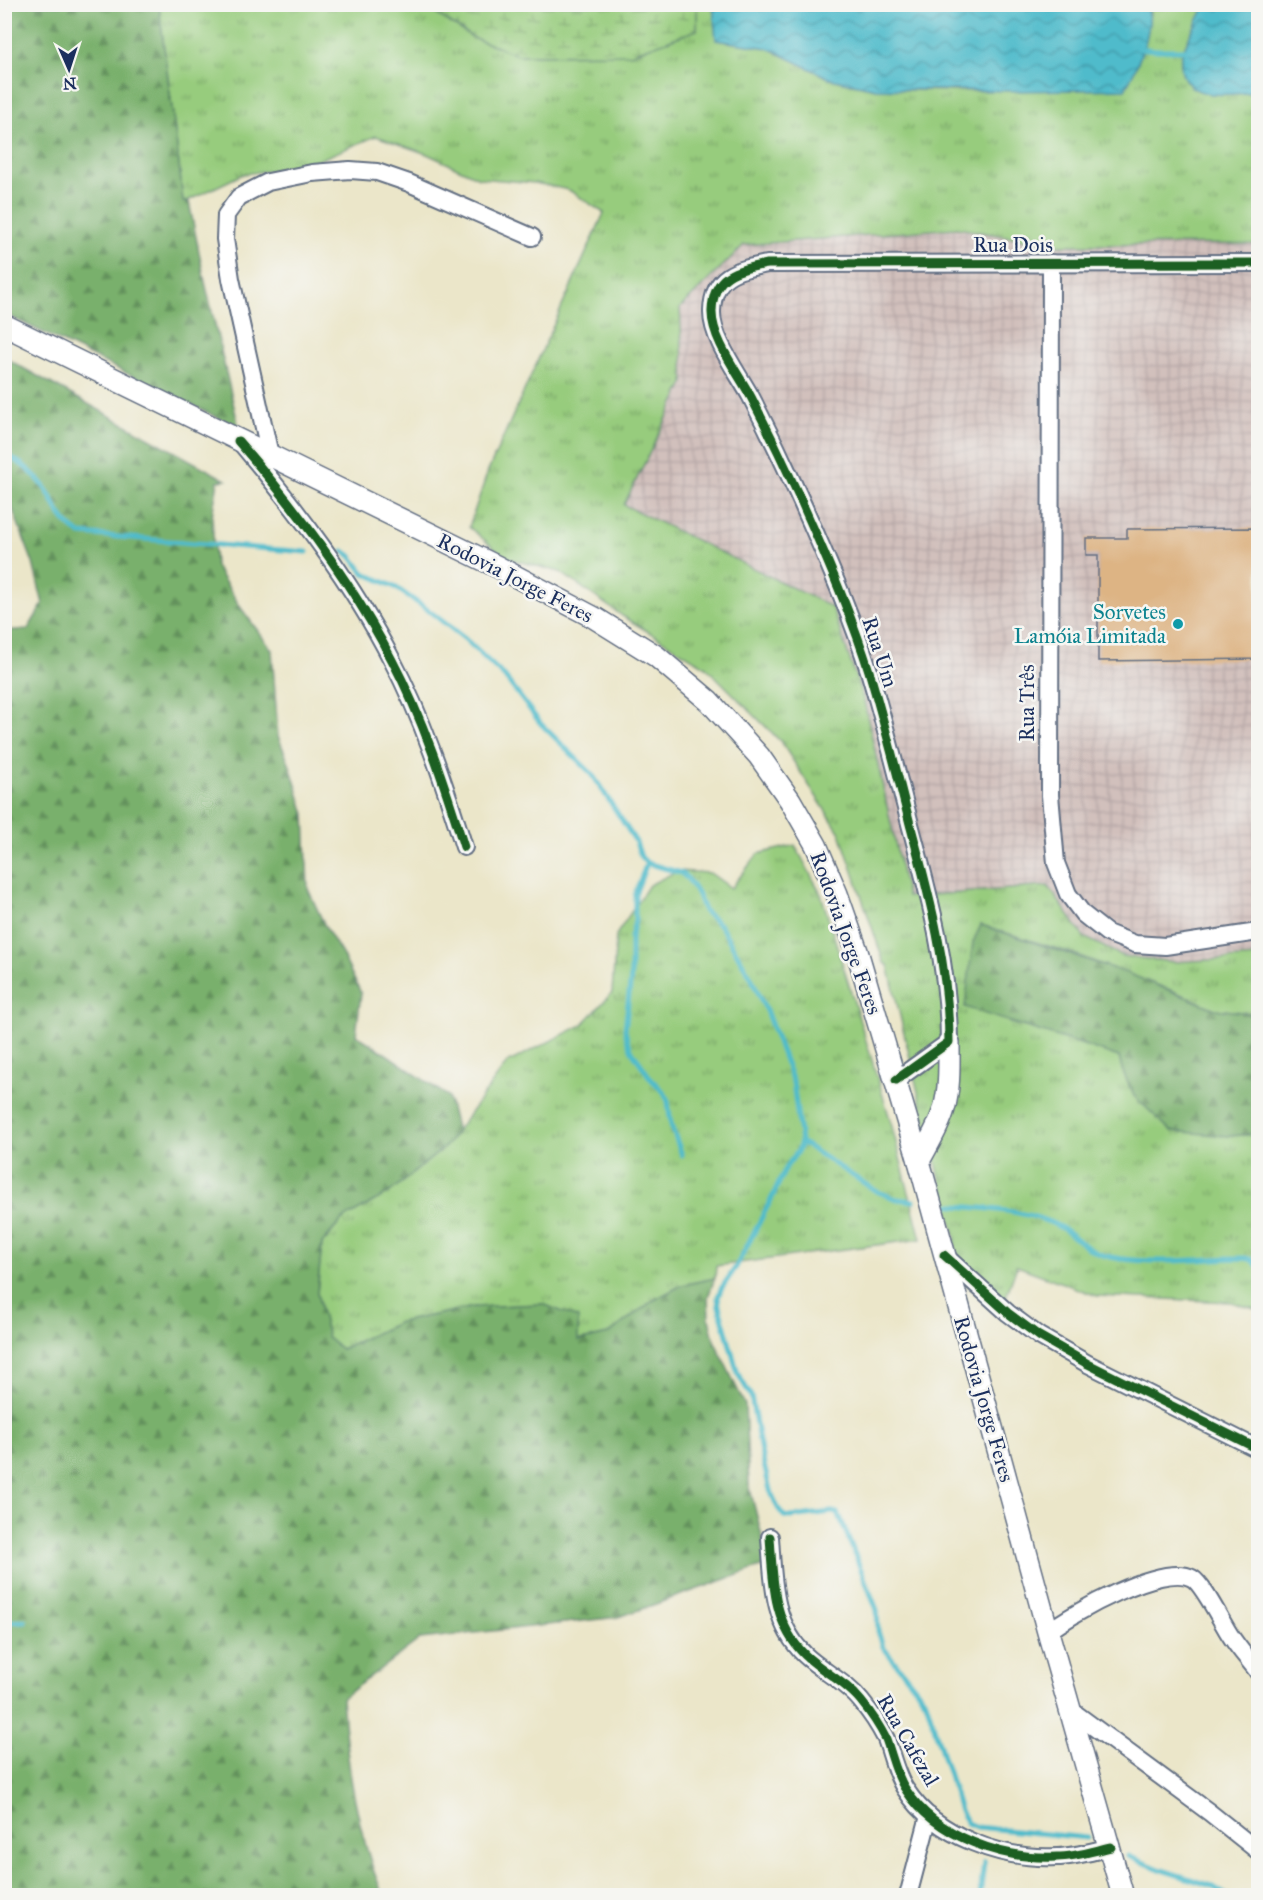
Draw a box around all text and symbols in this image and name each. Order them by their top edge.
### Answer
north arrow [39,39,99,99]
text: N [62,74,77,93]
street label: Rua Dois [973,232,1053,258]
street label: Rodovia Jorge Feres [433,527,597,629]
place label: Sorvetes Lamóia Limitada [1014,599,1166,649]
street label: Rua Um [856,613,904,691]
marker: Sorvetes Lamóia Limitada [1171,617,1185,631]
street label: Rua Três [1014,664,1040,742]
street label: Rodovia Jorge Feres [804,848,888,1018]
street label: Rodovia Jorge Feres [948,1313,1020,1485]
street label: Rua Cafezal [871,1689,945,1791]

